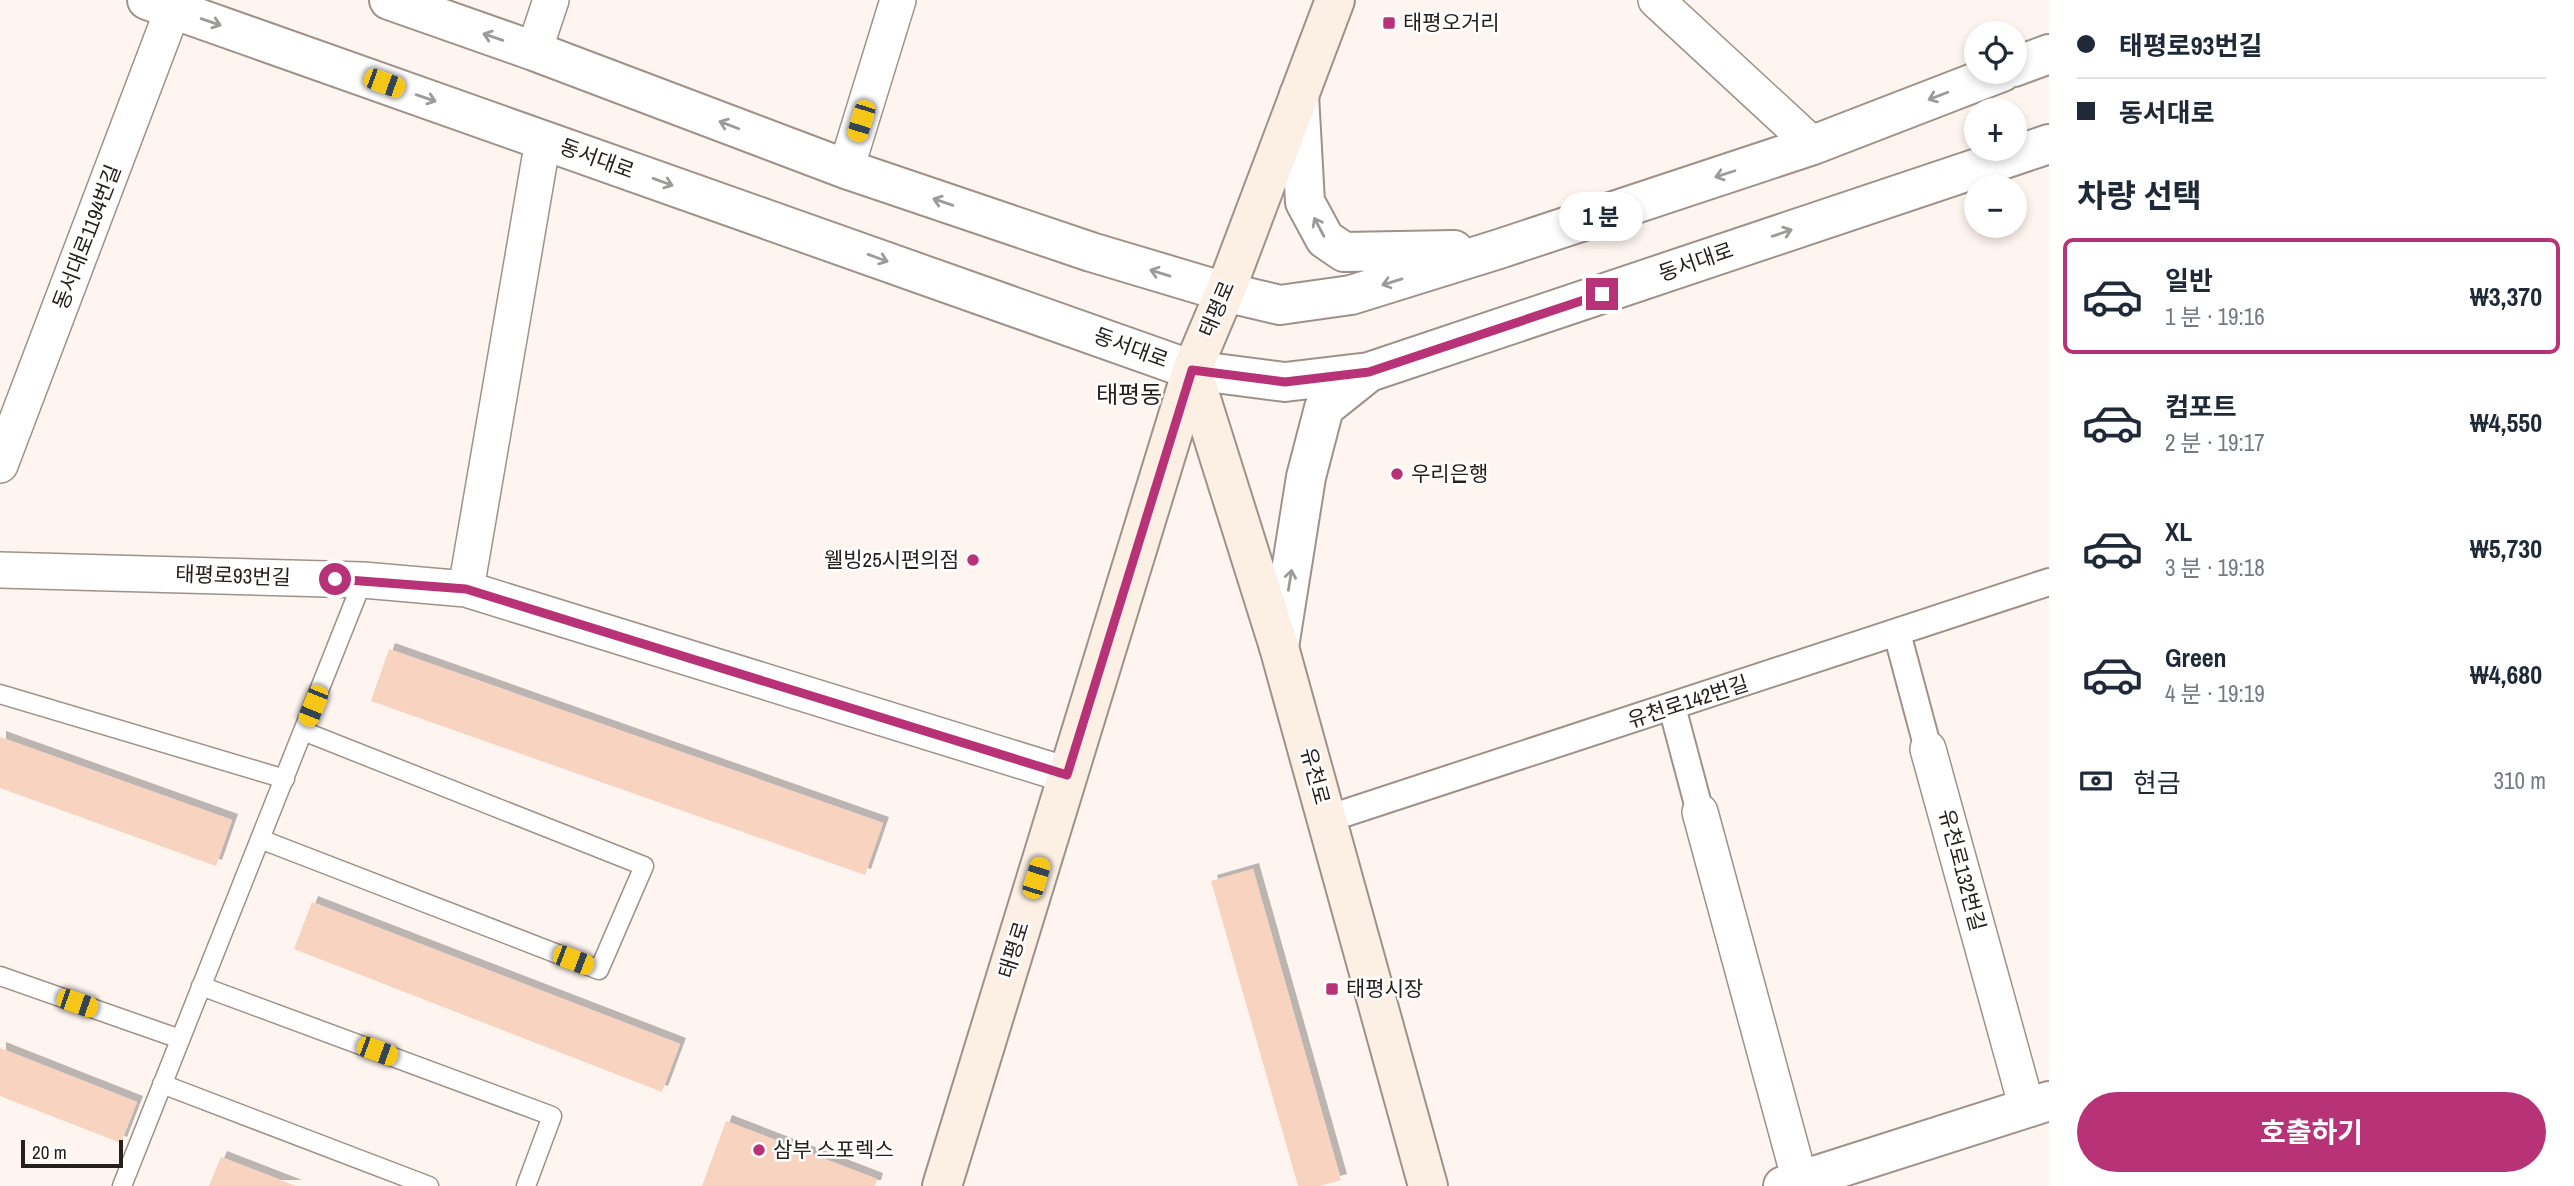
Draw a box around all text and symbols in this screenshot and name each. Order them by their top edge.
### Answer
place label: 태평오거리 [1403,8,1500,37]
marker: 태평오거리 [1381,15,1397,31]
one-way arrow [200,17,222,29]
map controls [1964,21,2027,238]
button: locate [1964,21,2027,84]
text: 태평로93번길 [2119,28,2262,63]
one-way arrow [483,30,505,42]
car [361,66,408,100]
one-way arrow [1928,91,1950,104]
one-way arrow [414,93,436,105]
text: 동서대로 [2119,95,2215,130]
car [845,98,878,144]
button: + [1964,98,2027,161]
one-way arrow [719,118,741,131]
street label: 동서대로 [556,132,638,185]
street label: 동서대로1194번길 [46,160,127,313]
one-way arrow [1714,169,1736,181]
text: 차량 선택 [2077,174,2202,217]
button: − [1964,175,2027,238]
one-way arrow [652,177,674,189]
callout: 1 분 [1560,192,1644,242]
one-way arrow [933,195,955,207]
text: 1 분 [1583,201,1619,232]
one-way arrow [1312,218,1326,238]
one-way arrow [1771,226,1793,239]
street label: 동서대로 [1655,235,1737,288]
one-way arrow [866,253,888,265]
text: 일반 [2165,263,2213,298]
one-way arrow [1149,265,1171,278]
icon: car [2081,265,2144,328]
street label: 태평로 [1192,276,1241,341]
one-way arrow [1381,277,1403,290]
route end [1586,278,1618,310]
text: ₩3,370 [2470,279,2542,314]
text: 1 분 · 19:16 [2165,301,2265,332]
street label: 동서대로 [1090,321,1172,374]
district label: 태평동 [1096,378,1162,410]
text: 컴포트 [2165,389,2237,424]
icon: car [2081,391,2144,454]
text: ₩4,550 [2470,405,2542,440]
text: 2 분 · 19:17 [2165,427,2265,458]
place label: 우리은행 [1411,459,1488,488]
marker: 우리은행 [1389,466,1405,482]
text: XL [2165,514,2192,549]
icon: car [2081,517,2144,580]
text: ₩5,730 [2470,531,2542,566]
place label: 웰빙25시편의점 [824,545,959,574]
marker: 웰빙25시편의점 [965,552,981,568]
text: 3 분 · 19:18 [2165,552,2265,583]
street label: 태평로93번길 [175,559,291,592]
route start [319,563,351,595]
one-way arrow [1284,569,1297,592]
text: Green [2165,640,2227,675]
icon: car [2081,643,2144,706]
text: ₩4,680 [2470,657,2542,692]
street label: 유천로142번길 [1624,668,1752,735]
text: 4 분 · 19:19 [2165,678,2265,709]
car [296,683,331,729]
street label: 유천로 [1294,744,1337,808]
icon: cash [2077,762,2115,800]
text: 현금 [2133,765,2181,800]
text: 310 m [2494,765,2546,796]
street label: 유천로132번길 [1932,806,1993,934]
car [1020,855,1053,901]
street label: 태평로 [991,918,1036,982]
car [550,943,597,977]
place label: 태평시장 [1346,974,1423,1003]
marker: 태평시장 [1324,981,1340,997]
car [54,986,101,1020]
car [354,1034,401,1068]
button: 호출하기 [2077,1092,2546,1172]
place label: 삼부 스포렉스 [773,1135,894,1164]
scale bar [21,1137,122,1169]
text: 20 m [32,1139,67,1165]
marker: 삼부 스포렉스 [751,1142,767,1158]

